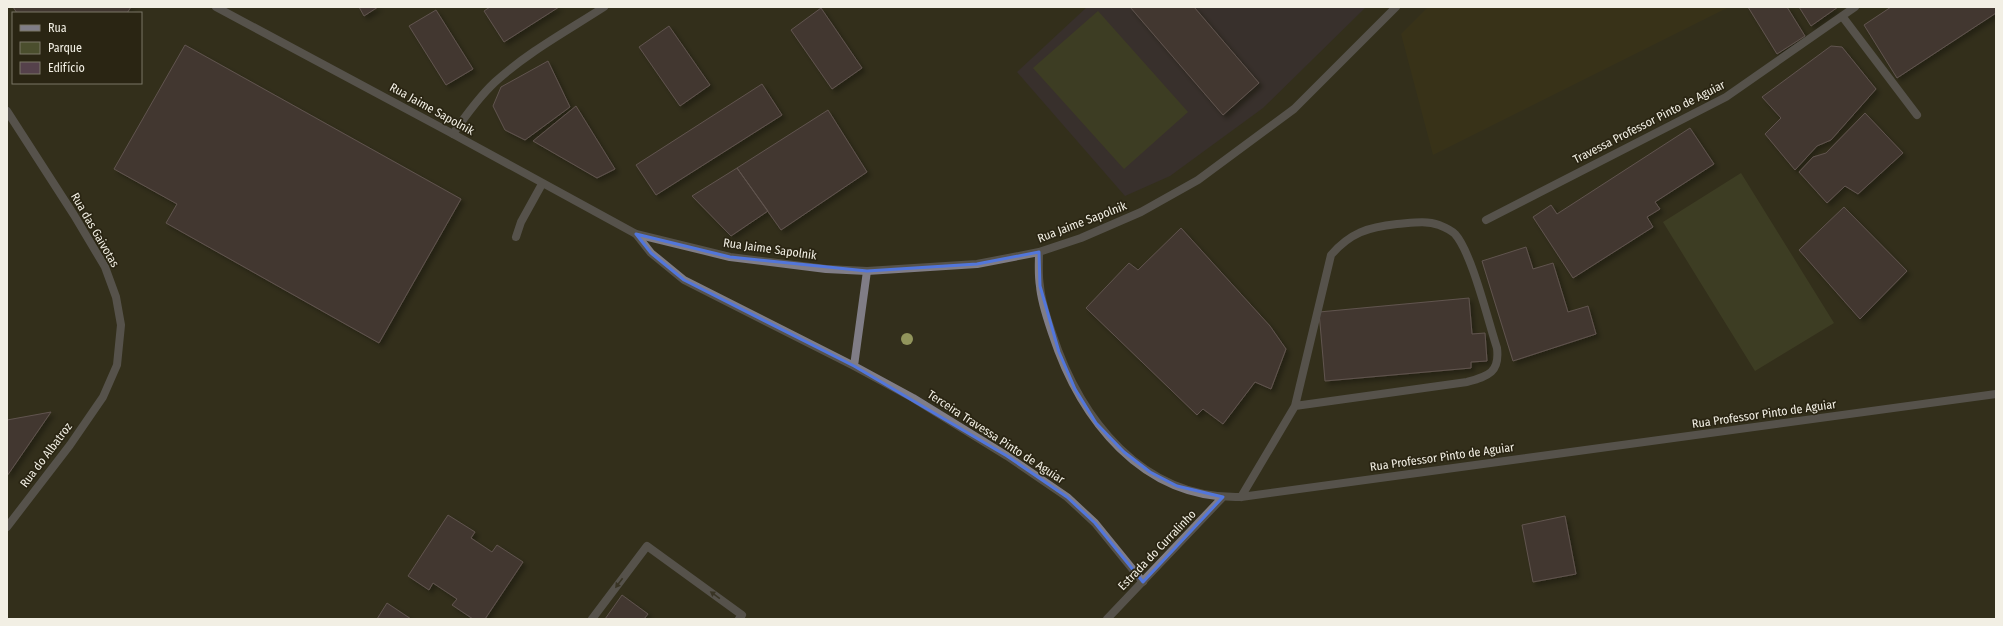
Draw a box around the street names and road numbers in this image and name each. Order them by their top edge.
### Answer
street label: Travessa Professor Pinto de Aguiar [1571,77,1728,167]
street label: Rua Jaime Sapolnik [387,80,477,138]
street label: Rua das Gaivotas [68,190,122,270]
street label: Rua Jaime Sapolnik [1035,198,1129,245]
street label: Rua Jaime Sapolnik [722,236,818,263]
street label: Terceira Travessa Pinto de Aguiar [925,387,1068,487]
street label: Rua Professor Pinto de Aguiar [1691,397,1838,431]
street label: Rua do Albatroz [17,420,75,490]
street label: Rua Professor Pinto de Aguiar [1369,440,1516,474]
street label: Estrada do Curralinho [1115,507,1199,593]

